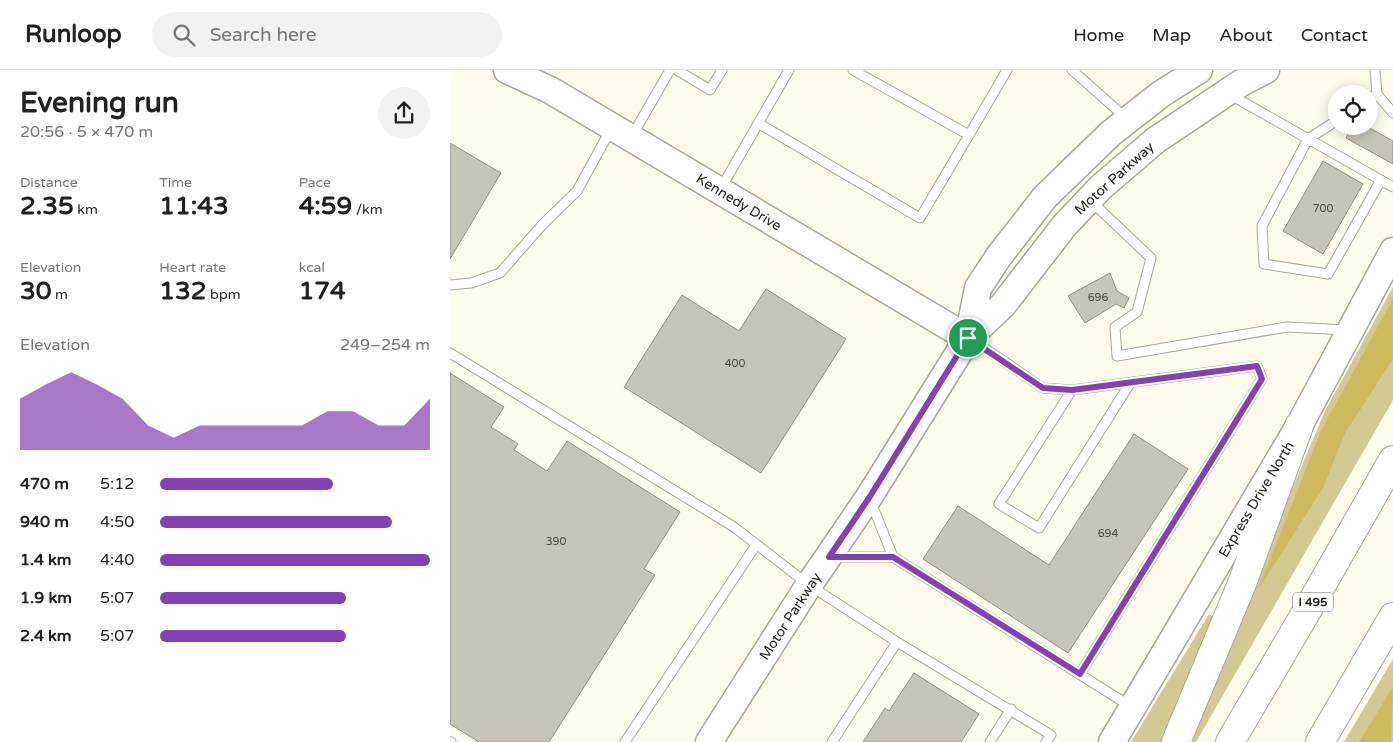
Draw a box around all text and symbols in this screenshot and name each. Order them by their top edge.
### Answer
search box [152,12,502,57]
text: Runloop [25,20,122,49]
icon: search [170,21,198,49]
text: Search here [210,24,316,46]
text: Home [1073,24,1124,46]
text: Map [1152,24,1191,46]
text: About [1219,24,1273,46]
text: Contact [1301,24,1368,46]
map controls [1328,85,1378,135]
button: locate [1328,85,1378,135]
text: Evening run [20,86,179,120]
button: share [378,87,430,139]
text: 20:56 · 5 × 470 m [20,122,153,142]
street label: Motor Parkway [1071,138,1158,218]
street label: Kennedy Drive [693,170,785,235]
text: Distance [20,174,78,191]
text: Time [159,174,192,191]
text: Pace [299,174,331,191]
text: 2.35 [20,191,74,221]
text: 11:43 [159,191,229,221]
text: 4:59 [299,191,352,221]
text: km [74,201,98,218]
text: /km [352,201,383,218]
house number: 700 [1313,202,1333,215]
text: Elevation [20,259,81,276]
text: Heart rate [159,259,226,276]
text: kcal [299,259,325,276]
text: 30 [20,276,51,306]
text: 132 [159,276,206,306]
text: 174 [299,276,346,306]
text: m [51,286,68,303]
text: bpm [206,286,241,303]
house number: 696 [1088,291,1108,304]
pin [947,317,989,359]
icon: arrive [954,324,982,352]
text: Elevation [20,335,90,355]
text: 249–254 m [340,335,430,355]
house number: 400 [725,357,745,370]
street label: Express Drive North [1215,438,1298,560]
text: 470 m [20,474,69,494]
text: 5:12 [100,474,134,494]
text: 940 m [20,512,69,532]
text: 4:50 [100,512,134,532]
house number: 694 [1098,527,1118,540]
house number: 390 [546,535,566,548]
text: 1.4 km [20,550,72,570]
text: 4:40 [100,550,134,570]
street label: Motor Parkway [756,569,825,663]
text: 1.9 km [20,588,72,608]
text: 5:07 [100,588,134,608]
road number: I 495 [1293,592,1333,612]
text: 2.4 km [20,626,72,646]
text: 5:07 [100,626,134,646]

